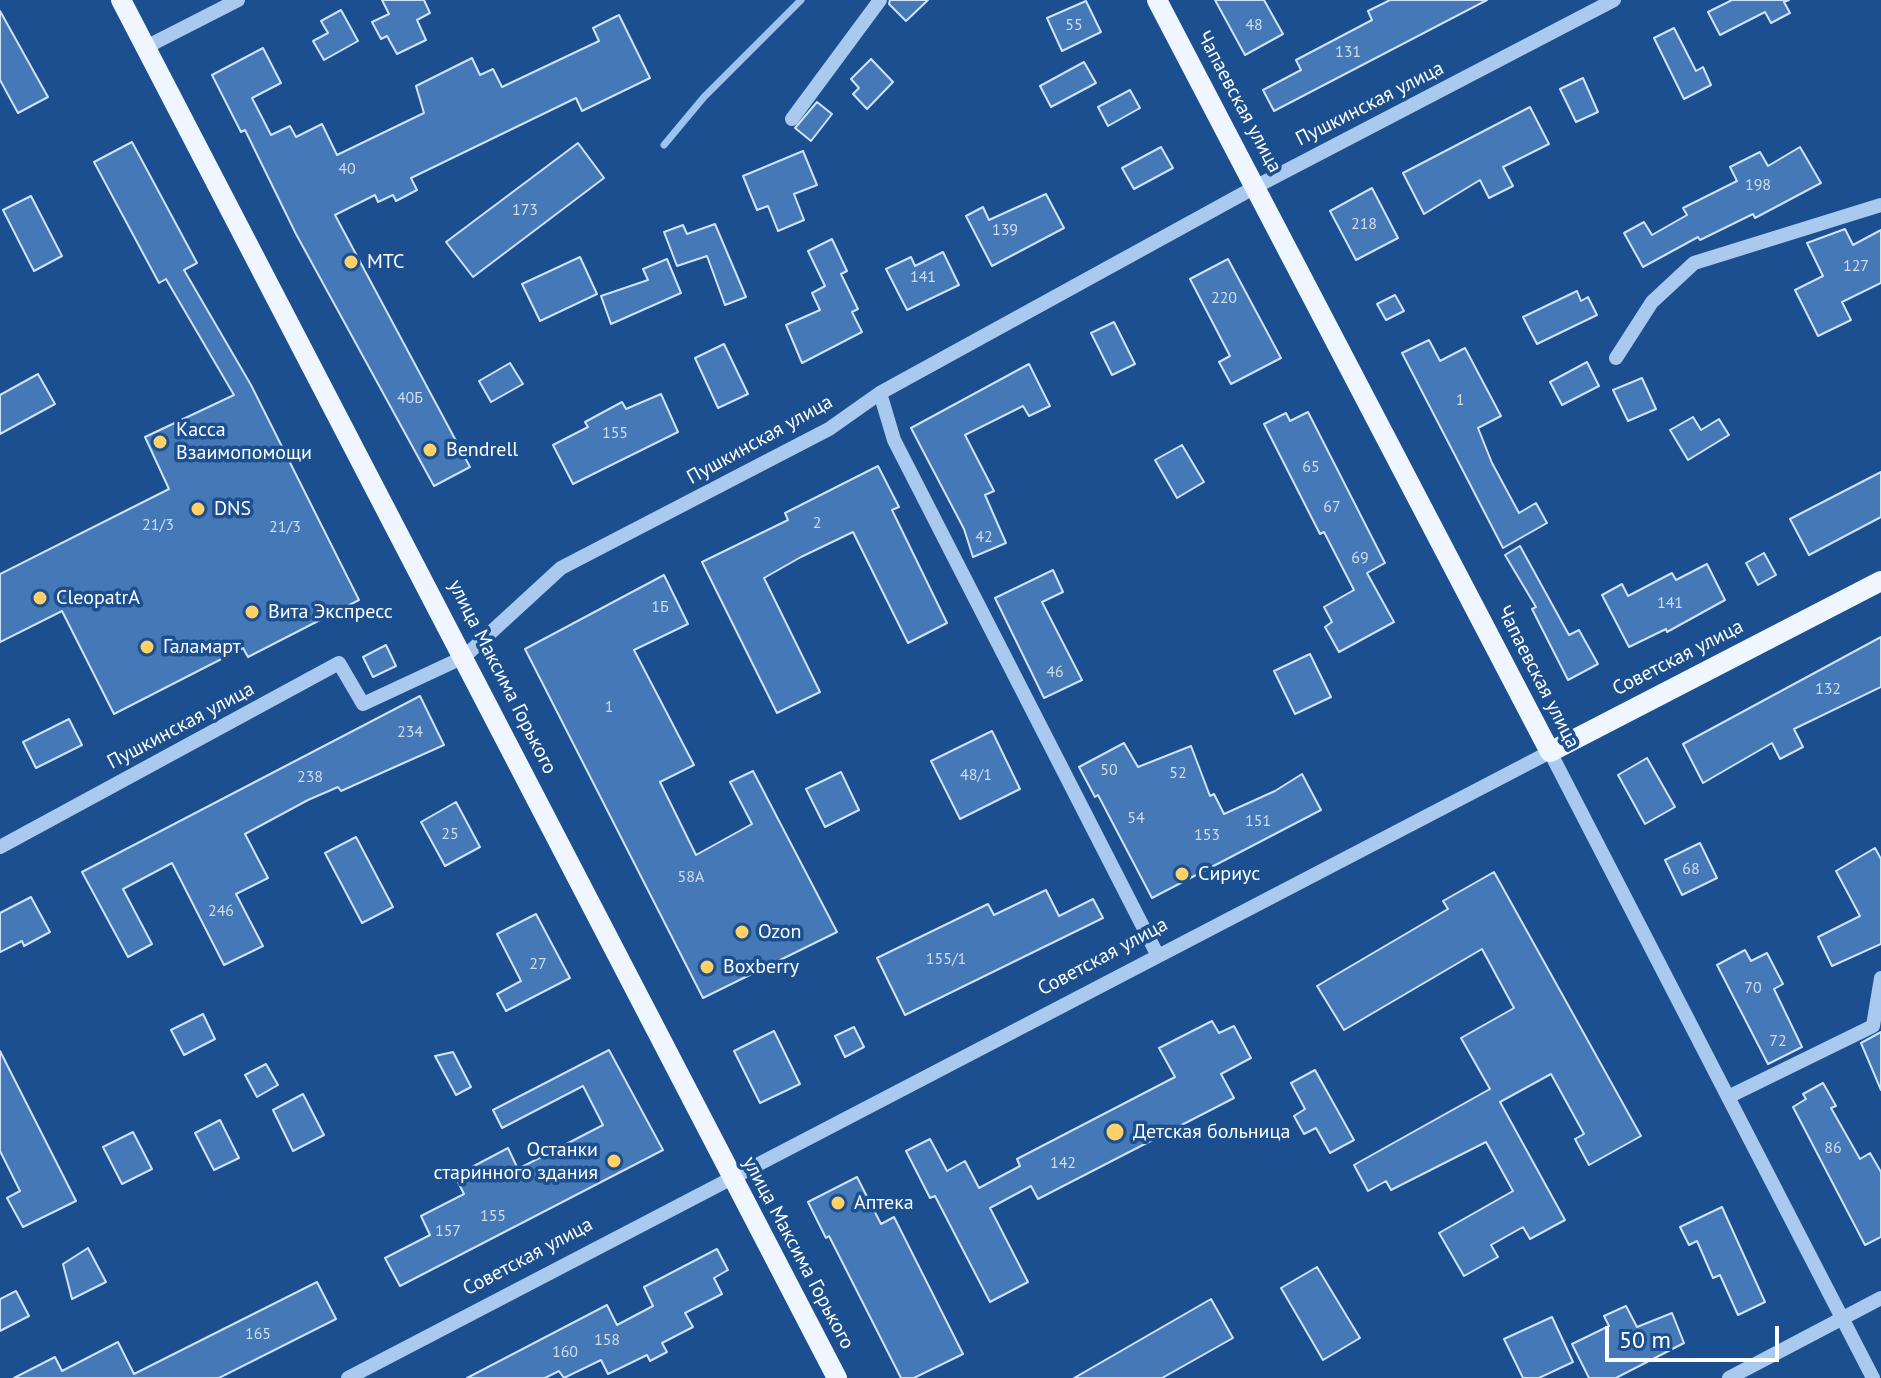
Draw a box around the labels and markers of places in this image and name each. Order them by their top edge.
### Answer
place label: МТС [367,250,404,274]
marker: МТС [342,253,360,271]
place label: Касса Взаимопомощи [176,418,312,465]
marker: Касса Взаимопомощи [151,433,169,451]
place label: Bendrell [446,438,518,462]
marker: Bendrell [421,441,439,459]
place label: DNS [214,497,251,521]
marker: DNS [189,500,207,518]
place label: CleopatrA [56,586,140,610]
marker: CleopatrA [31,589,49,607]
place label: Вита Экспресс [268,600,393,624]
marker: Вита Экспресс [243,603,261,621]
place label: Галамарт [163,635,241,659]
marker: Галамарт [138,638,156,656]
place label: Сириус [1198,862,1260,886]
marker: Сириус [1173,865,1191,883]
place label: Ozon [758,920,801,944]
marker: Ozon [733,923,751,941]
place label: Boxberry [723,955,799,979]
marker: Boxberry [698,958,716,976]
place label: Детская больница [1133,1120,1290,1144]
marker: Детская больница [1104,1121,1126,1143]
place label: Останки старинного здания [433,1138,598,1185]
marker: Останки старинного здания [605,1152,623,1170]
place label: Аптека [854,1191,914,1215]
marker: Аптека [829,1194,847,1212]

